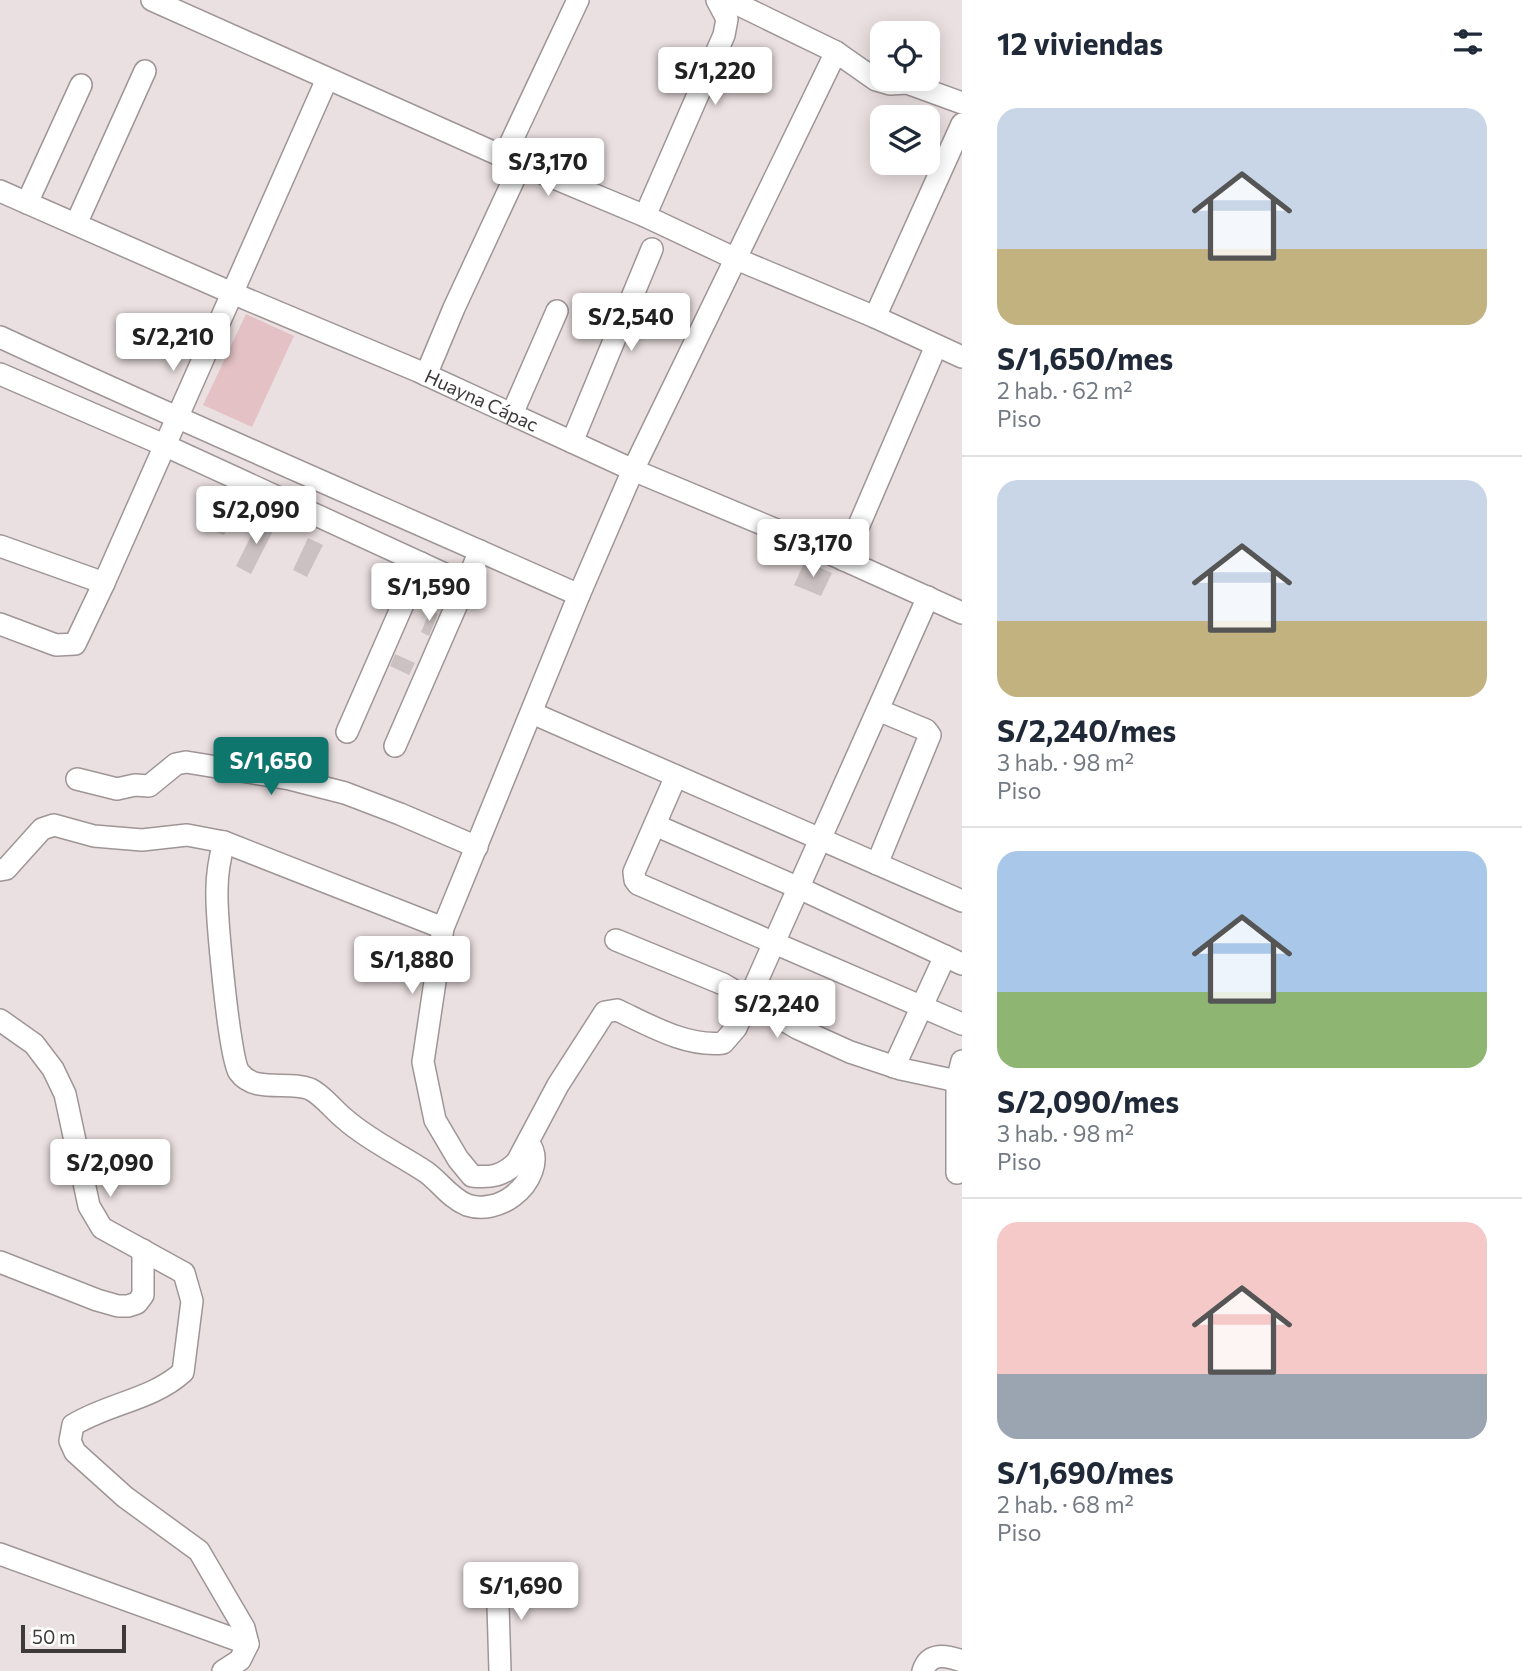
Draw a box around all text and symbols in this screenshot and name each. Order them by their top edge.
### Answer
map controls [870,21,940,175]
button: locate [870,21,940,91]
icon: filters [1449,23,1487,61]
text: 12 viviendas [997,24,1163,61]
pin: S/1,220 [650,48,780,107]
text: S/1,220 [674,56,756,84]
button: layers [870,105,940,175]
pin: S/3,170 [483,138,613,198]
text: S/3,170 [508,147,588,175]
icon: home [1179,153,1305,279]
pin: S/2,540 [566,294,696,353]
text: S/2,540 [588,302,674,330]
pin: S/2,210 [108,314,238,373]
text: S/2,210 [132,322,214,350]
text: S/1,650/mes [997,339,1173,376]
street label: Huayna Cápac [421,364,542,436]
text: 2 hab. · 62 m² [997,376,1132,404]
text: Piso [997,404,1042,432]
pin: S/2,090 [191,486,321,546]
text: S/2,090 [212,495,300,523]
pin: S/3,170 [748,520,878,579]
icon: home [1179,525,1305,651]
text: S/3,170 [773,528,853,556]
pin: S/1,590 [364,564,494,623]
text: S/1,590 [387,572,471,600]
text: S/2,240/mes [997,711,1176,748]
pin: S/1,650 [206,738,336,797]
text: S/1,650 [230,746,312,774]
text: 3 hab. · 98 m² [997,748,1134,776]
text: Piso [997,776,1042,804]
icon: home [1179,896,1305,1022]
pin: S/1,880 [347,936,477,996]
text: S/1,880 [370,945,454,973]
pin: S/2,240 [712,981,842,1040]
text: S/2,240 [734,989,820,1017]
text: S/2,090/mes [997,1082,1179,1119]
text: 3 hab. · 98 m² [997,1119,1134,1147]
pin: S/2,090 [45,1140,175,1199]
text: Piso [997,1147,1042,1175]
text: S/2,090 [66,1148,154,1176]
icon: home [1179,1267,1305,1393]
text: S/1,690/mes [997,1453,1174,1490]
text: 2 hab. · 68 m² [997,1490,1134,1518]
text: Piso [997,1518,1042,1546]
pin: S/1,690 [456,1562,586,1622]
text: S/1,690 [479,1571,563,1599]
scale bar [21,1622,126,1654]
text: 50 m [32,1625,76,1648]

